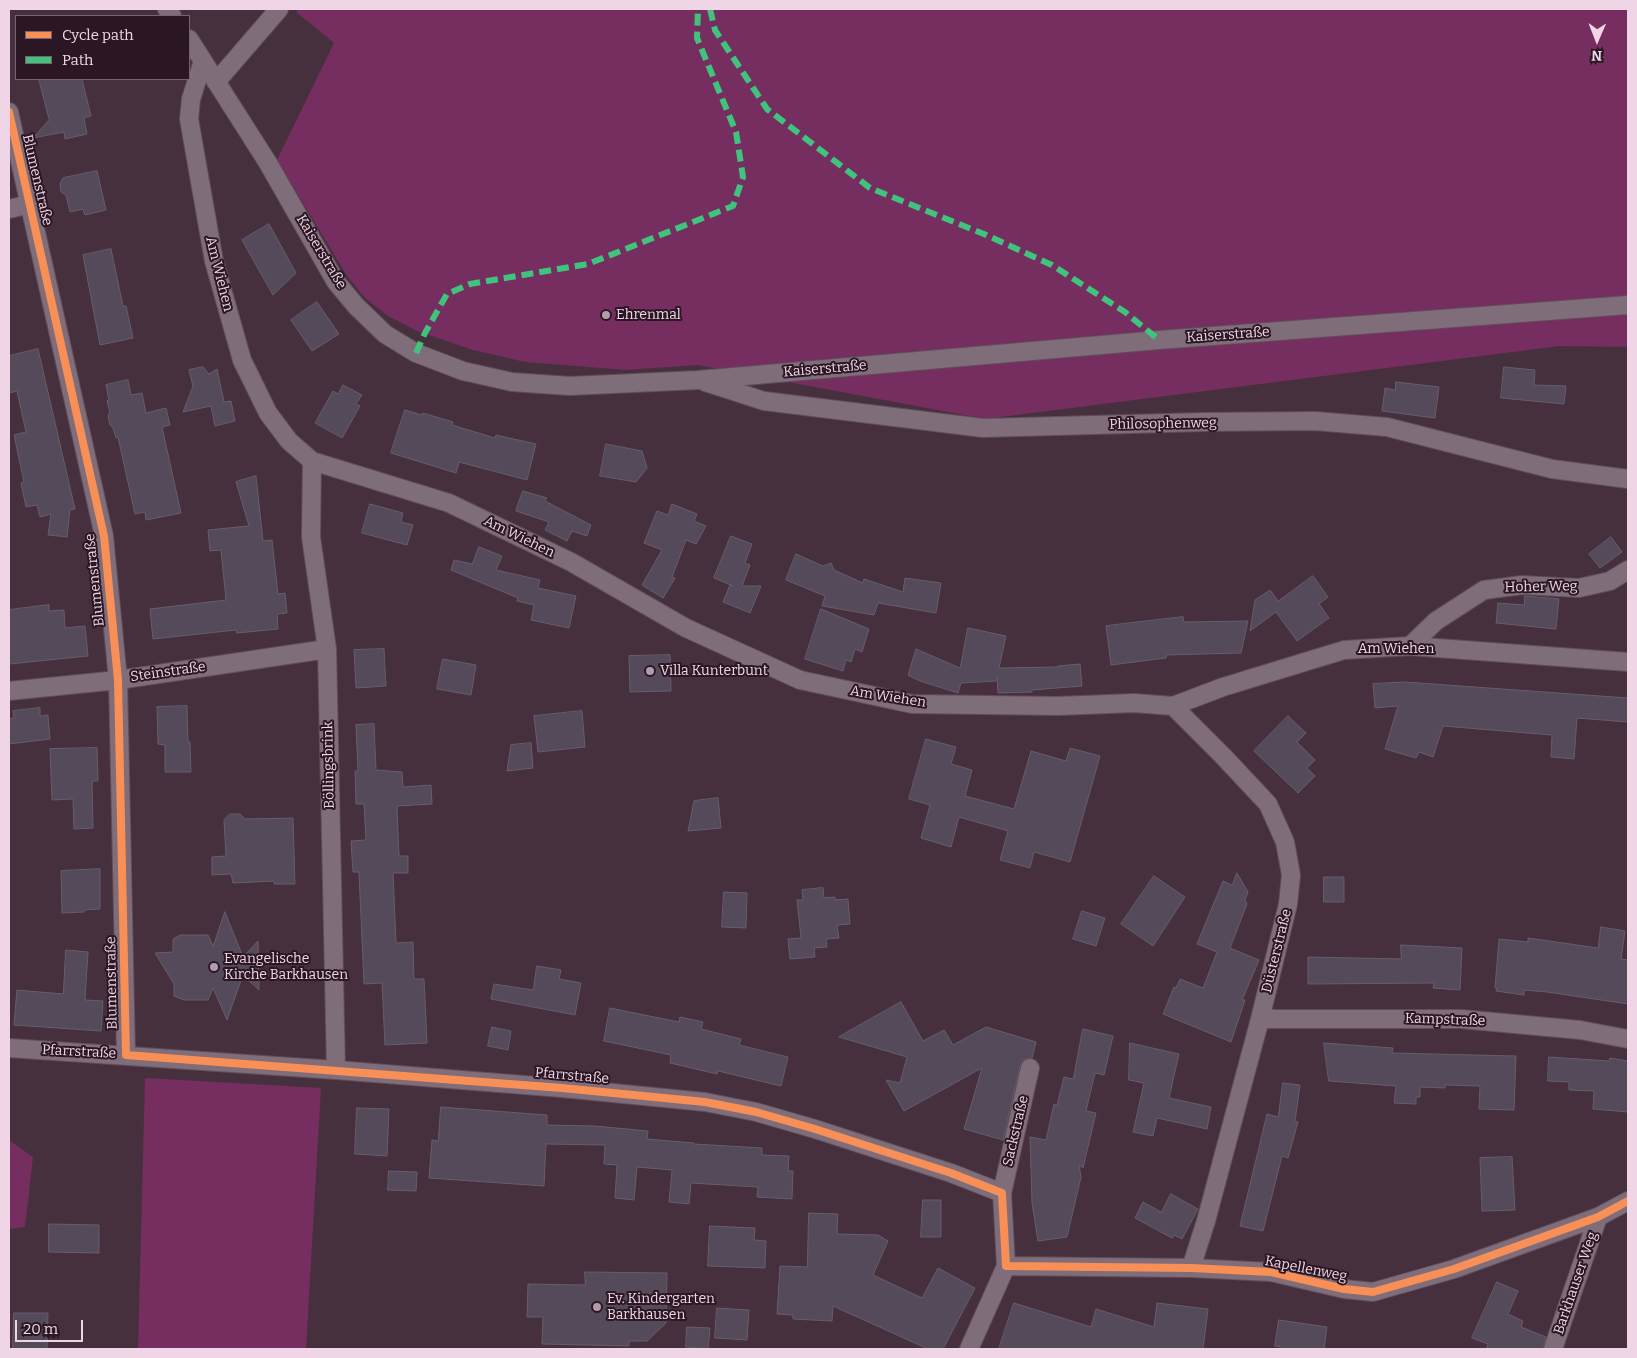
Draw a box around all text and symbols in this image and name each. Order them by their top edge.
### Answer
legend [15,15,190,80]
north arrow [1572,15,1622,65]
text: Cycle path [62,26,134,44]
text: N [1591,47,1602,64]
text: Path [62,51,93,69]
street label: Blumenstraße [18,133,56,227]
street label: Kaiserstraße [292,212,350,292]
street label: Am Wiehen [202,235,236,313]
place label: Ehrenmal [616,307,681,323]
marker: Ehrenmal [600,309,612,321]
street label: Kaiserstraße [1186,324,1270,346]
street label: Kaiserstraße [783,357,867,381]
street label: Philosophenweg [1109,415,1217,433]
street label: Am Wiehen [481,513,557,561]
street label: Blumenstraße [82,533,108,627]
street label: Hoher Weg [1504,578,1578,596]
street label: Am Wiehen [1358,641,1434,657]
street label: Steinstraße [129,658,207,686]
place label: Villa Kunterbunt [660,663,768,679]
marker: Villa Kunterbunt [644,665,656,677]
street label: Am Wiehen [849,683,927,711]
street label: Böllingsbrink [320,721,338,809]
street label: Düsterstraße [1258,907,1296,995]
street label: Blumenstraße [103,936,121,1030]
place label: Evangelische Kirche Barkhausen [224,951,348,984]
marker: Evangelische Kirche Barkhausen [208,961,220,973]
street label: Kampstraße [1404,1010,1486,1030]
street label: Pfarrstraße [41,1042,117,1062]
street label: Pfarrstraße [534,1064,610,1088]
street label: Sackstraße [1000,1094,1032,1168]
street label: Barkhauser Weg [1551,1230,1601,1336]
street label: Kapellenweg [1263,1253,1349,1285]
place label: Ev. Kindergarten Barkhausen [607,1291,715,1324]
marker: Ev. Kindergarten Barkhausen [591,1301,603,1313]
scale bar [18,1310,85,1342]
text: 20 m [23,1320,58,1338]

